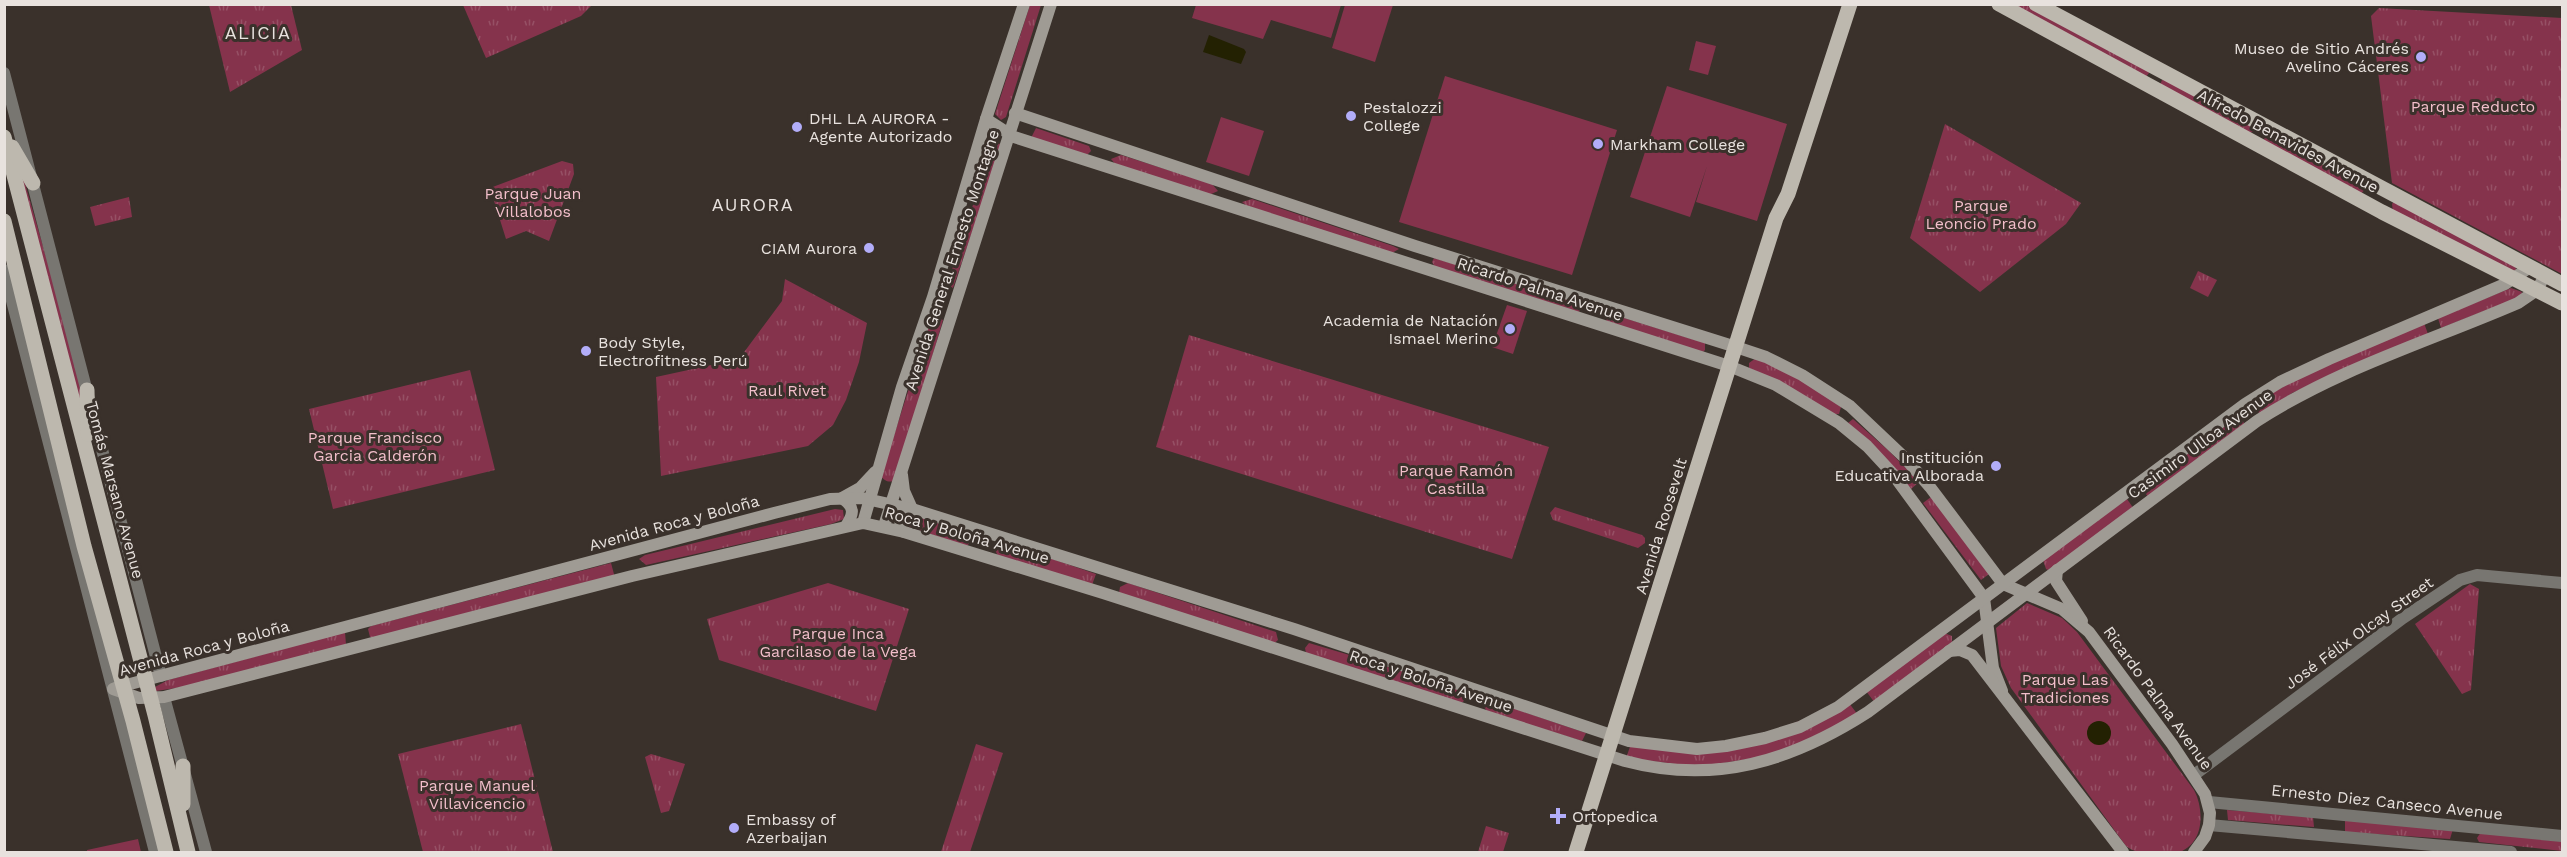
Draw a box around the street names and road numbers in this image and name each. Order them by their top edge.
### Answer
street label: Alfredo Benavides Avenue [2194,85,2382,197]
street label: Avenida General Ernesto Montagne [901,127,1003,393]
street label: Ricardo Palma Avenue [1455,253,1625,325]
street label: Casimiro Ulloa Avenue [2124,385,2276,503]
street label: Tomás Marsano Avenue [82,399,148,581]
street label: Avenida Roosevelt [1631,455,1691,597]
street label: Avenida Roca y Boloña [587,491,761,555]
street label: Roca y Boloña Avenue [882,502,1052,568]
street label: José Félix Olcay Street [2281,573,2437,693]
street label: Avenida Roca y Boloña [117,616,291,680]
street label: Ricardo Palma Avenue [2099,622,2217,774]
street label: Roca y Boloña Avenue [1347,646,1515,716]
street label: Ernesto Diez Canseco Avenue [2270,780,2504,824]

